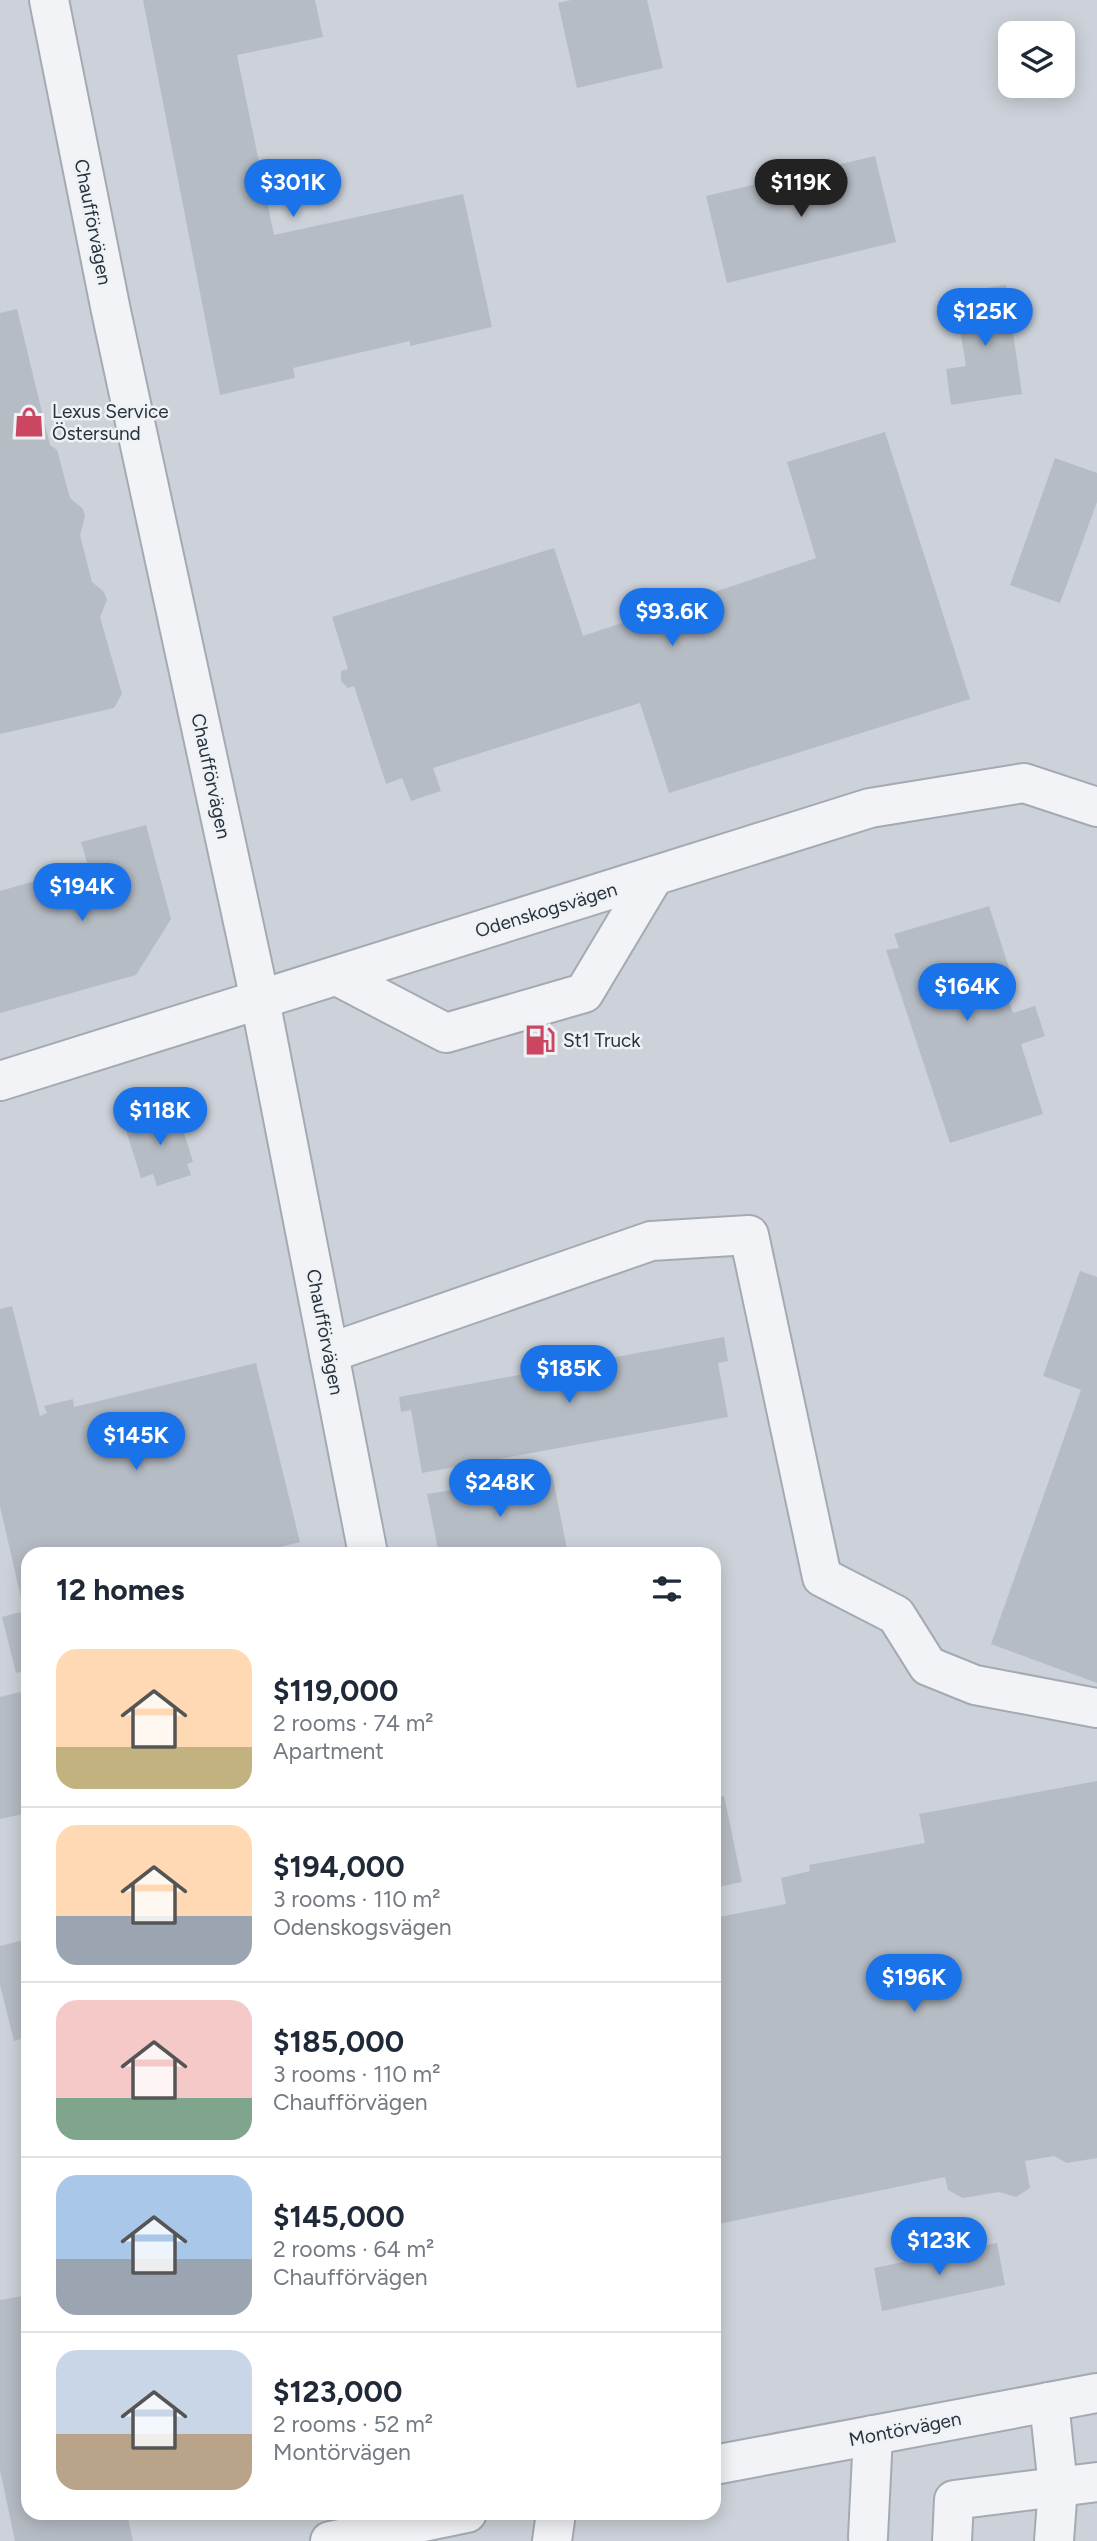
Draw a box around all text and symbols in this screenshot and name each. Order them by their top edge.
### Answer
map controls [998,21,1075,98]
button: layers [998,21,1075,98]
street label: Chaufförvägen [70,157,116,287]
pin: $301K [244,160,342,219]
pin: $119K [752,160,850,219]
text: $301K [260,168,326,196]
text: $119K [771,168,831,196]
pin: $125K [936,288,1034,348]
text: $125K [953,297,1017,325]
place label: Lexus Service Östersund [52,400,169,445]
shop icon: Lexus Service Östersund [12,405,46,439]
pin: $93.6K [615,588,729,648]
text: $93.6K [635,597,709,625]
street label: Chaufförvägen [186,711,236,841]
pin: $194K [33,864,131,923]
text: $194K [49,872,115,900]
street label: Odenskogsvägen [472,877,620,943]
pin: $164K [918,964,1016,1023]
text: $164K [934,972,1000,1000]
fuel station icon: St1 Truck [523,1023,557,1057]
place label: St1 Truck [563,1029,641,1052]
pin: $118K [111,1088,209,1147]
text: $118K [129,1096,191,1124]
street label: Chaufförvägen [302,1267,348,1397]
pin: $185K [520,1346,618,1405]
text: $185K [536,1354,602,1382]
pin: $145K [87,1412,185,1472]
text: $145K [103,1421,169,1449]
pin: $248K [451,1460,549,1519]
text: $248K [465,1468,535,1496]
icon: filters [648,1570,686,1608]
text: 12 homes [56,1571,184,1608]
text: $119,000 [273,1672,398,1709]
icon: home [112,1677,196,1761]
text: 2 rooms · 74 m² [273,1709,434,1737]
text: Apartment [273,1737,384,1765]
text: $194,000 [273,1848,405,1885]
icon: home [112,1853,196,1937]
text: 3 rooms · 110 m² [273,1885,440,1913]
text: Odenskogsvägen [273,1913,451,1941]
pin: $196K [865,1954,963,2014]
text: $196K [882,1963,946,1991]
text: $185,000 [273,2023,404,2060]
icon: home [112,2028,196,2112]
text: 3 rooms · 110 m² [273,2060,440,2088]
text: Chaufförvägen [273,2088,428,2116]
text: $145,000 [273,2198,405,2235]
icon: home [112,2203,196,2287]
pin: $123K [890,2218,988,2277]
text: $123K [907,2226,971,2254]
text: 2 rooms · 64 m² [273,2235,434,2263]
text: Chaufförvägen [273,2263,428,2291]
text: $123,000 [273,2373,402,2410]
icon: home [112,2378,196,2462]
street label: Montörvägen [847,2407,963,2451]
text: 2 rooms · 52 m² [273,2410,433,2438]
text: Montörvägen [273,2438,411,2466]

